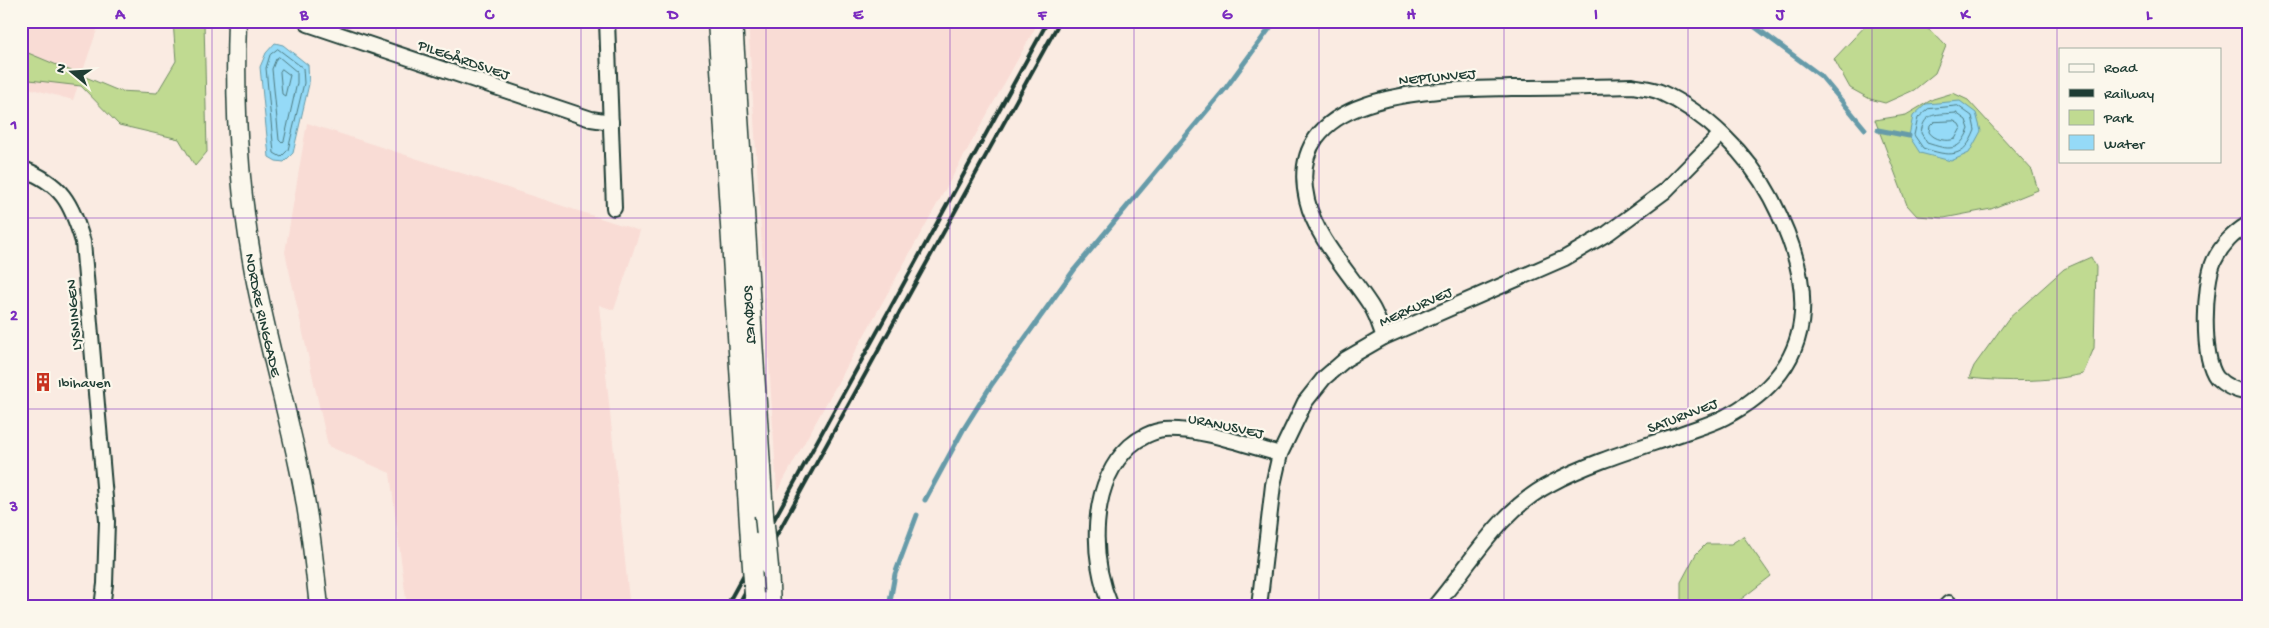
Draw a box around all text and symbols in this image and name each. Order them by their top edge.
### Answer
text: A [114,7,126,26]
text: B [299,7,309,26]
text: C [484,7,495,26]
text: D [666,7,679,26]
text: E [853,7,864,26]
text: F [1037,7,1048,26]
text: G [1222,7,1233,26]
text: H [1406,7,1416,26]
text: I [1594,7,1598,26]
text: J [1775,7,1786,26]
text: K [1960,7,1972,26]
text: L [2146,7,2153,26]
street label: PILEGÅRDSVEJ [414,37,512,85]
north arrow [48,48,98,98]
legend [2059,48,2222,162]
text: Road [2104,60,2138,78]
text: N [53,62,72,76]
street label: NEPTUNVEJ [1398,66,1477,90]
text: Railway [2104,86,2155,104]
text: Park [2103,110,2134,128]
text: 1 [10,117,17,136]
text: Water [2104,136,2146,154]
street label: NORDRE RINGGADE [240,252,284,379]
street label: LYSNINGEN [63,278,87,351]
street label: MERKURVEJ [1377,283,1456,332]
street label: SORØVEJ [739,285,760,345]
text: 2 [10,308,18,327]
building icon: Ibihaven [32,371,54,393]
place label: Ibihaven [58,375,111,393]
street label: SATURNVEJ [1645,395,1721,438]
street label: URANUSVEJ [1186,410,1266,444]
text: 3 [9,499,18,518]

